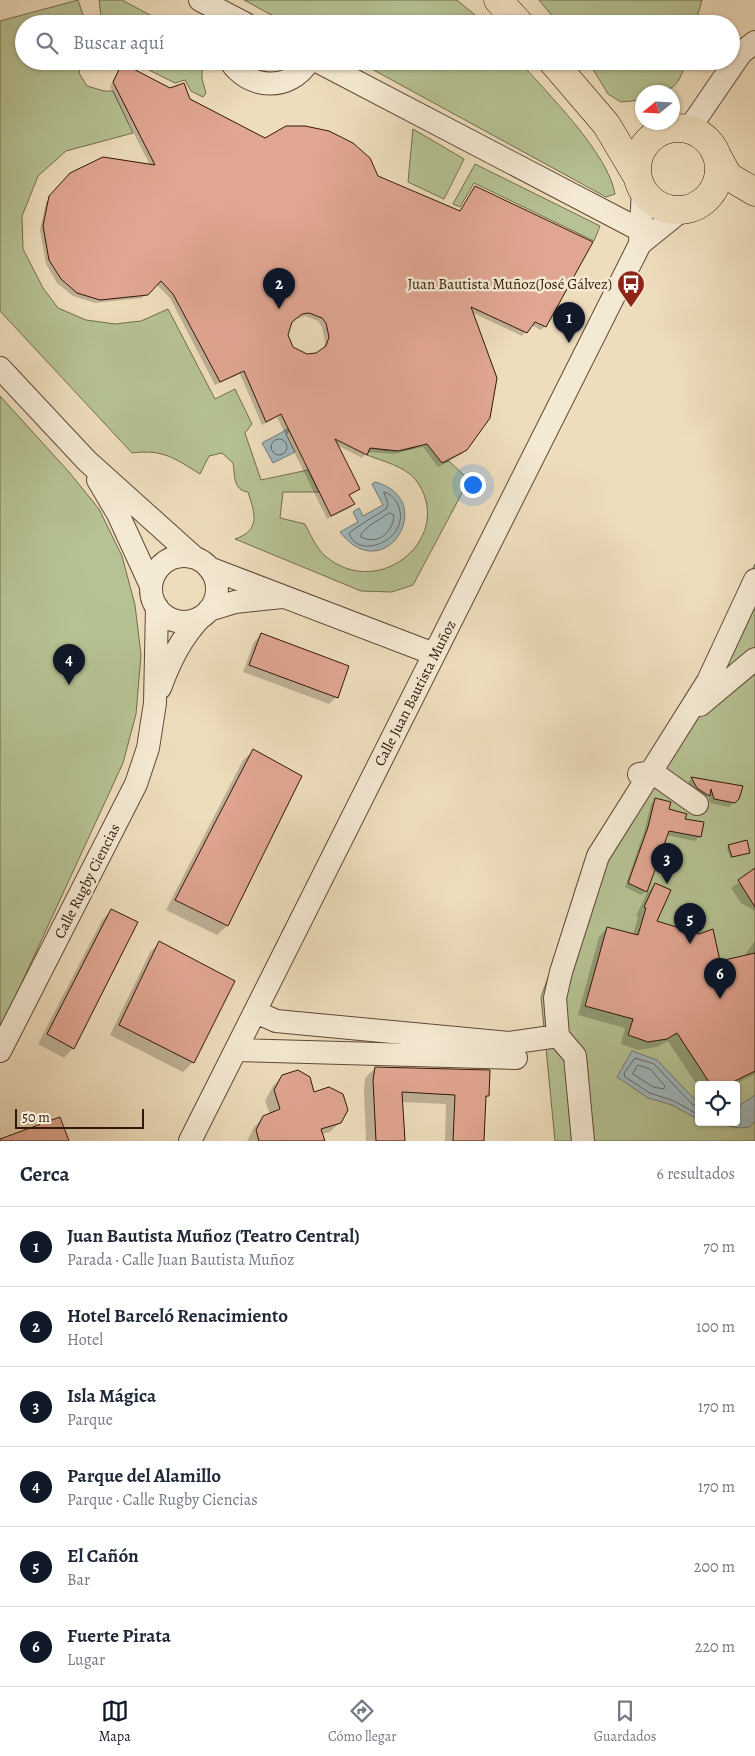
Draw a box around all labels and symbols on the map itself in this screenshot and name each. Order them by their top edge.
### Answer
north arrow [635,85,680,130]
pin: 2 [263,268,295,309]
bus stop icon: Juan Bautista Muñoz(José Gálvez) [616,269,646,308]
place label: Juan Bautista Muñoz(José Gálvez) [407,274,612,294]
pin: 1 [553,302,585,343]
your location [460,472,486,498]
street label: Calle Juan Bautista Muñoz [369,616,461,770]
pin: 4 [53,644,85,685]
street label: Calle Rugby Ciencias [49,820,125,942]
pin: 3 [651,843,683,884]
pin: 5 [674,903,706,944]
pin: 6 [704,958,736,999]
scale bar [15,1106,144,1129]

